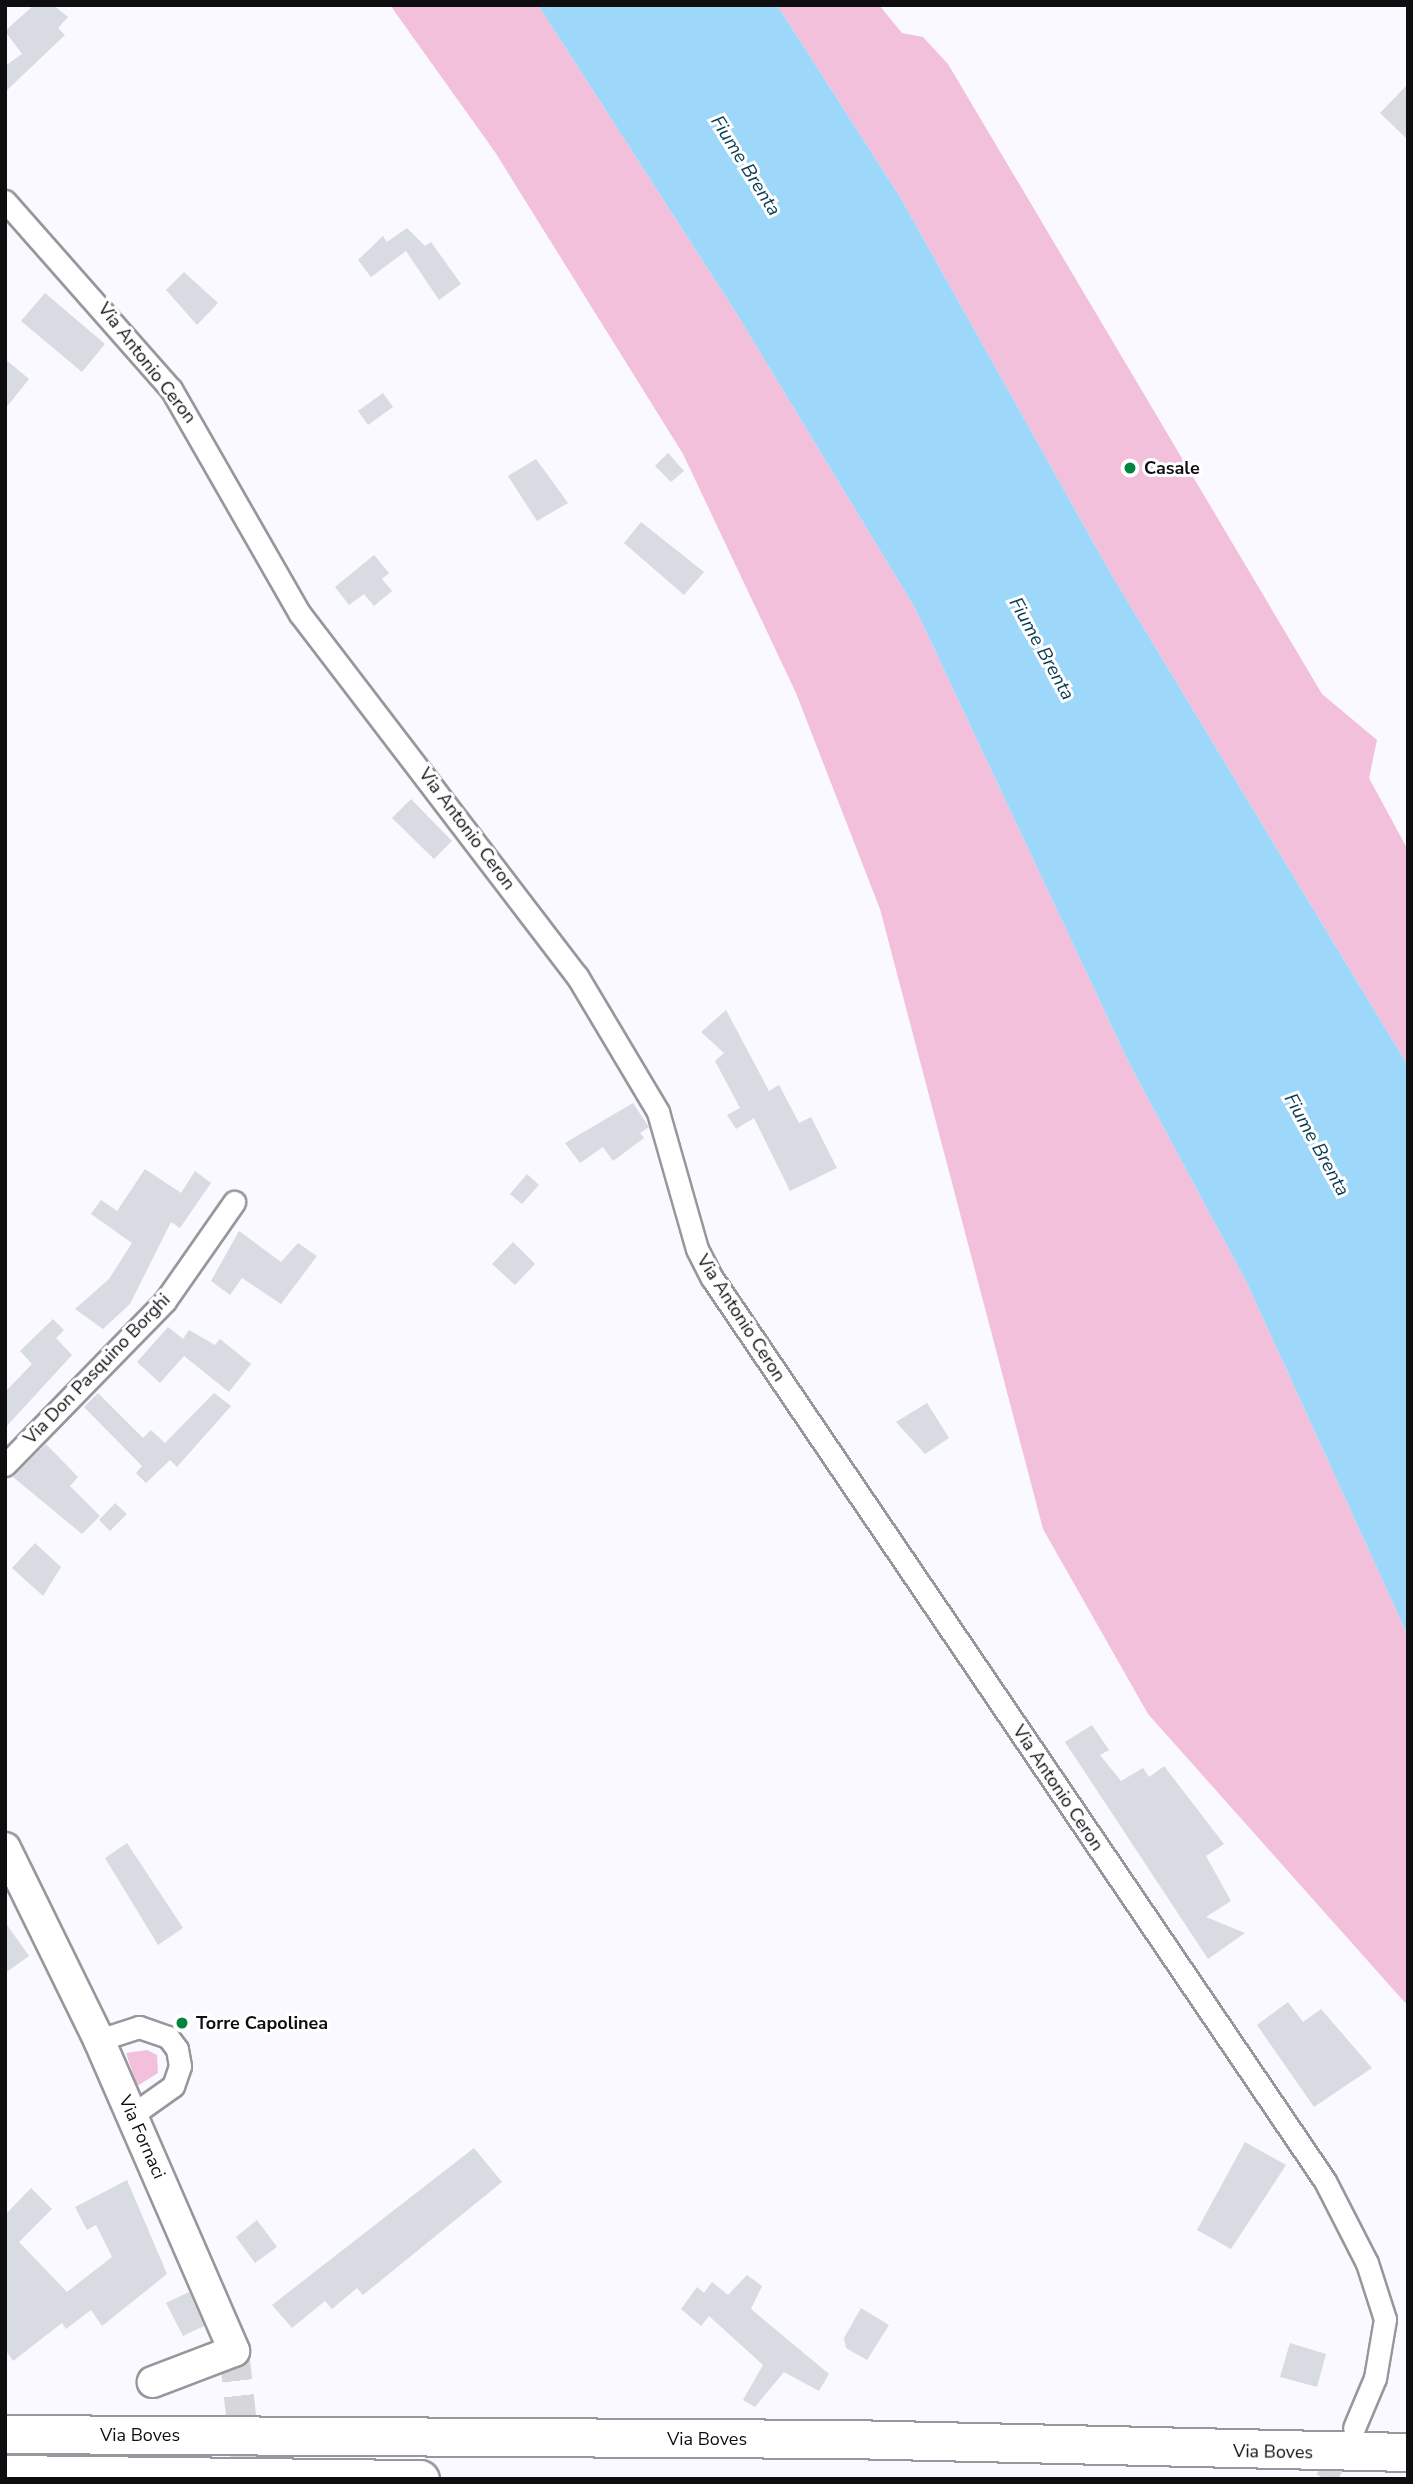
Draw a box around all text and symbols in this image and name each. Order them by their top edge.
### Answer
water label: Fiume Brenta [705,112,785,220]
street label: Via Antonio Ceron [93,298,201,428]
place label: Casale [1144,457,1200,479]
marker: Casale [1122,460,1138,476]
water label: Fiume Brenta [1003,594,1079,704]
street label: Via Antonio Ceron [414,764,520,894]
water label: Fiume Brenta [1278,1090,1354,1200]
street label: Via Antonio Ceron [692,1250,790,1386]
street label: Via Don Pasquino Borghi [19,1289,175,1449]
street label: Via Antonio Ceron [1008,1721,1108,1855]
place label: Torre Capolinea [196,2012,328,2034]
marker: Torre Capolinea [174,2015,190,2031]
street label: Via Fornaci [114,2092,170,2182]
street label: Via Boves [100,2424,180,2446]
street label: Via Boves [667,2428,747,2450]
street label: Via Boves [1233,2441,1313,2463]

